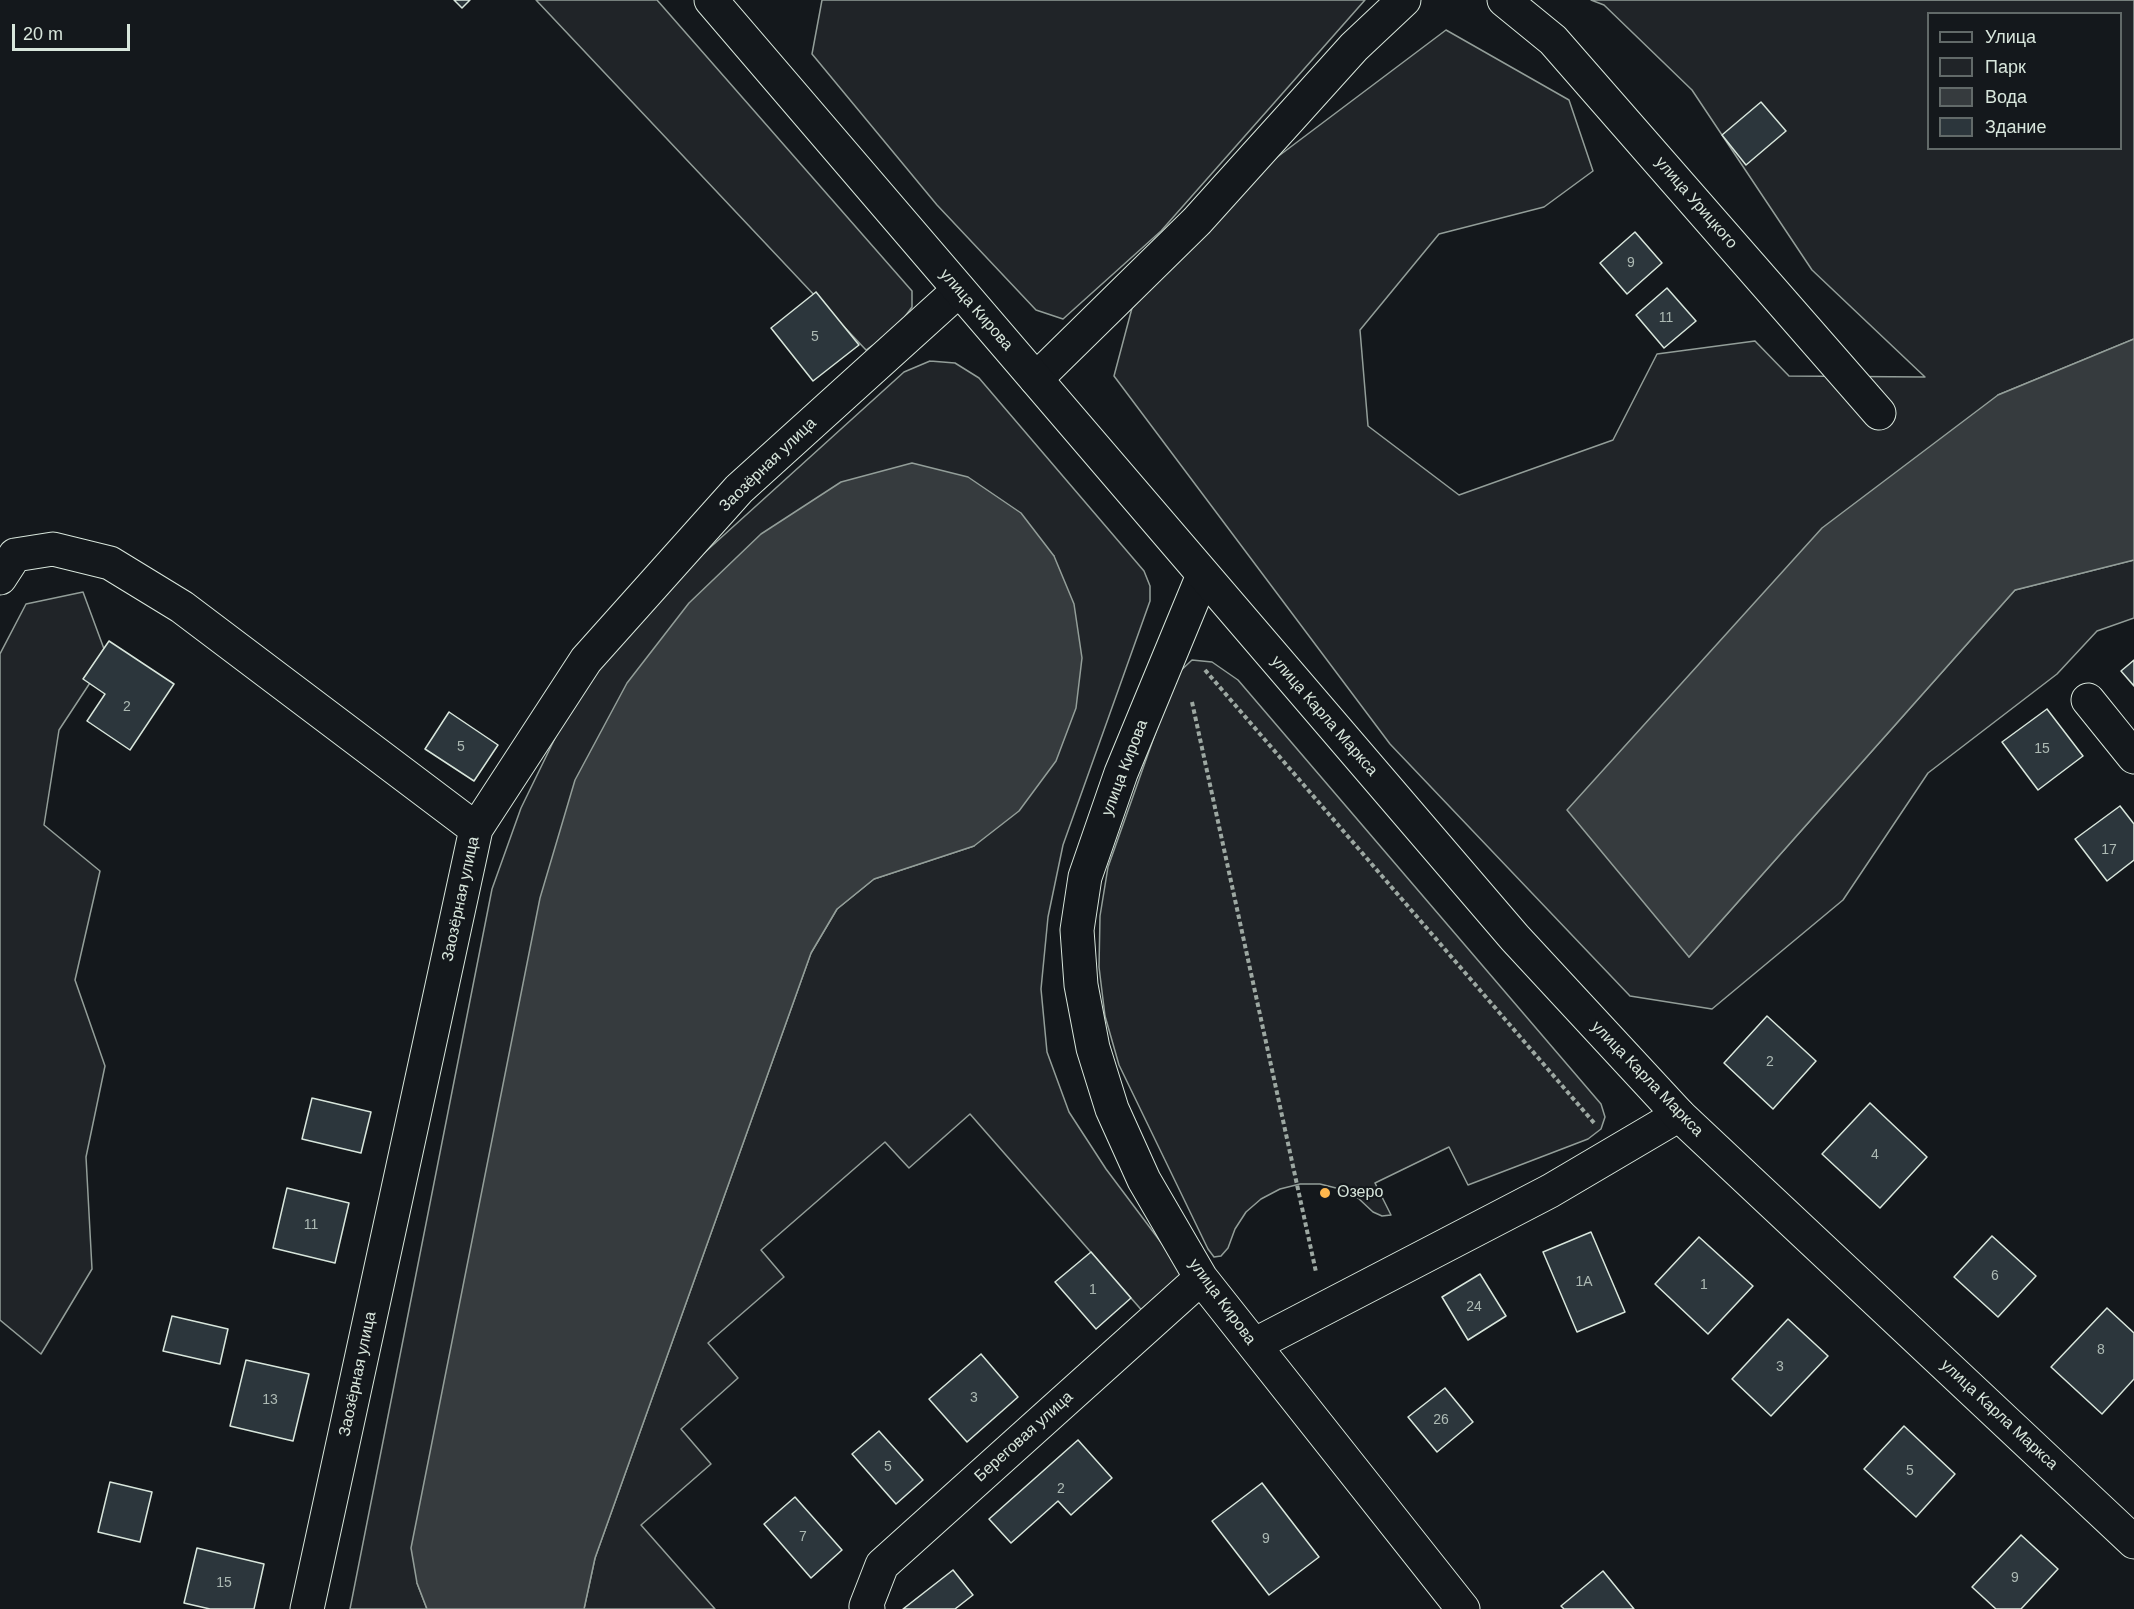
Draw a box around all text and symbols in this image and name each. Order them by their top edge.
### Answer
scale bar [15,12,134,50]
legend [1927,12,2122,150]
text: 20 m [23,24,63,44]
text: Улица [1985,27,2036,47]
text: Парк [1985,57,2026,77]
text: Вода [1985,87,2027,107]
text: Здание [1985,117,2046,137]
street label: улица Урицкого [1651,153,1741,253]
house number: 9 [1627,255,1635,271]
street label: улица Кирова [935,265,1017,355]
house number: 11 [1659,310,1673,326]
house number: 5 [811,329,819,345]
street label: Заозёрная улица [716,414,820,516]
street label: улица Карла Маркса [1267,652,1381,780]
house number: 2 [123,699,131,715]
street label: улица Кирова [1098,717,1152,819]
house number: 5 [457,739,465,755]
house number: 15 [2034,741,2050,757]
street label: Заозёрная улица [438,835,484,963]
house number: 17 [2101,842,2117,858]
street label: улица Карла Маркса [1587,1017,1707,1141]
house number: 2 [1766,1054,1774,1070]
house number: 4 [1871,1147,1879,1163]
place label: Озеро [1337,1183,1383,1203]
marker: Озеро [1318,1186,1332,1200]
house number: 11 [304,1217,318,1233]
street label: улица Кирова [1184,1255,1260,1349]
house number: 6 [1991,1268,1999,1284]
house number: 1А [1575,1274,1593,1290]
house number: 1 [1700,1277,1708,1293]
house number: 1 [1089,1282,1097,1298]
house number: 24 [1466,1299,1482,1315]
street label: Заозёрная улица [335,1310,381,1438]
house number: 8 [2097,1342,2105,1358]
street label: улица Карла Маркса [1936,1356,2062,1474]
house number: 3 [1776,1359,1784,1375]
street label: Береговая улица [971,1388,1077,1486]
house number: 3 [970,1390,978,1406]
house number: 13 [262,1392,278,1408]
house number: 26 [1433,1412,1449,1428]
house number: 5 [884,1459,892,1475]
house number: 5 [1906,1463,1914,1479]
house number: 2 [1057,1481,1065,1497]
house number: 7 [799,1529,807,1545]
house number: 9 [1262,1531,1270,1547]
house number: 9 [2011,1570,2019,1586]
house number: 15 [216,1575,232,1591]

